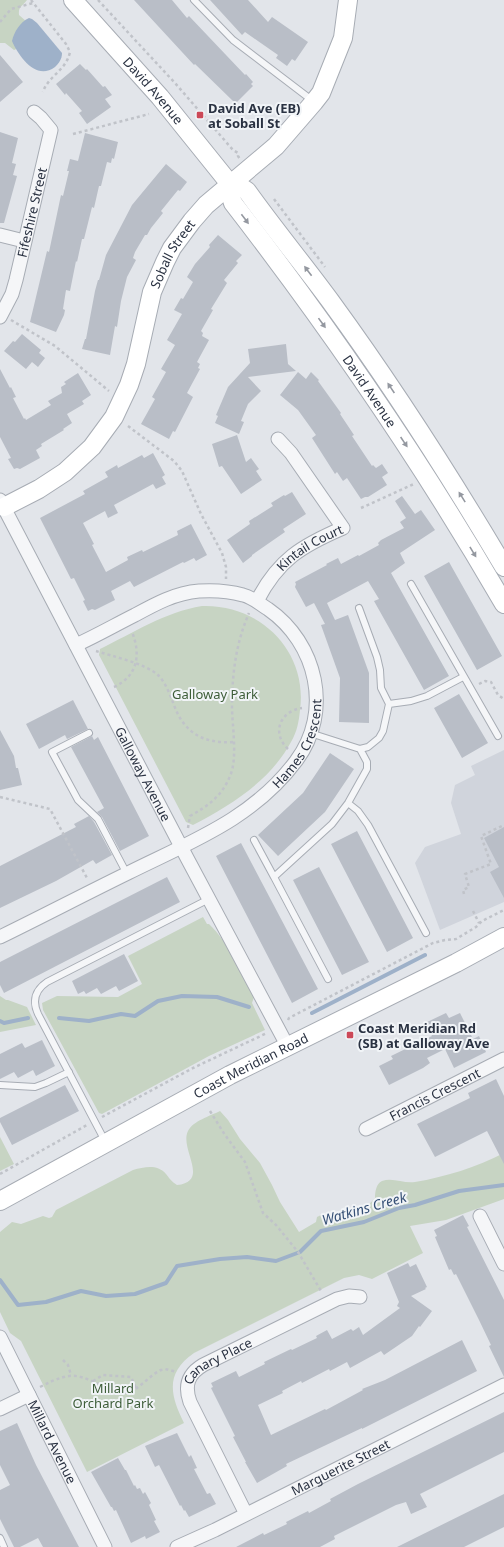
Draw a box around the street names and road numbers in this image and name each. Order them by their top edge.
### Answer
street label: David Avenue [119,53,187,128]
street label: Fifeshire Street [13,165,51,259]
street label: Soball Street [146,216,199,291]
street label: David Avenue [339,351,401,431]
street label: Kintail Court [272,520,346,575]
street label: Hames Crescent [268,699,325,792]
street label: Galloway Avenue [111,723,175,824]
street label: Coast Meridian Road [190,1029,311,1102]
street label: Francis Crescent [386,1063,483,1125]
street label: Canary Place [179,1333,255,1387]
street label: Millard Avenue [24,1397,81,1487]
street label: Marguerite Street [288,1435,393,1499]

